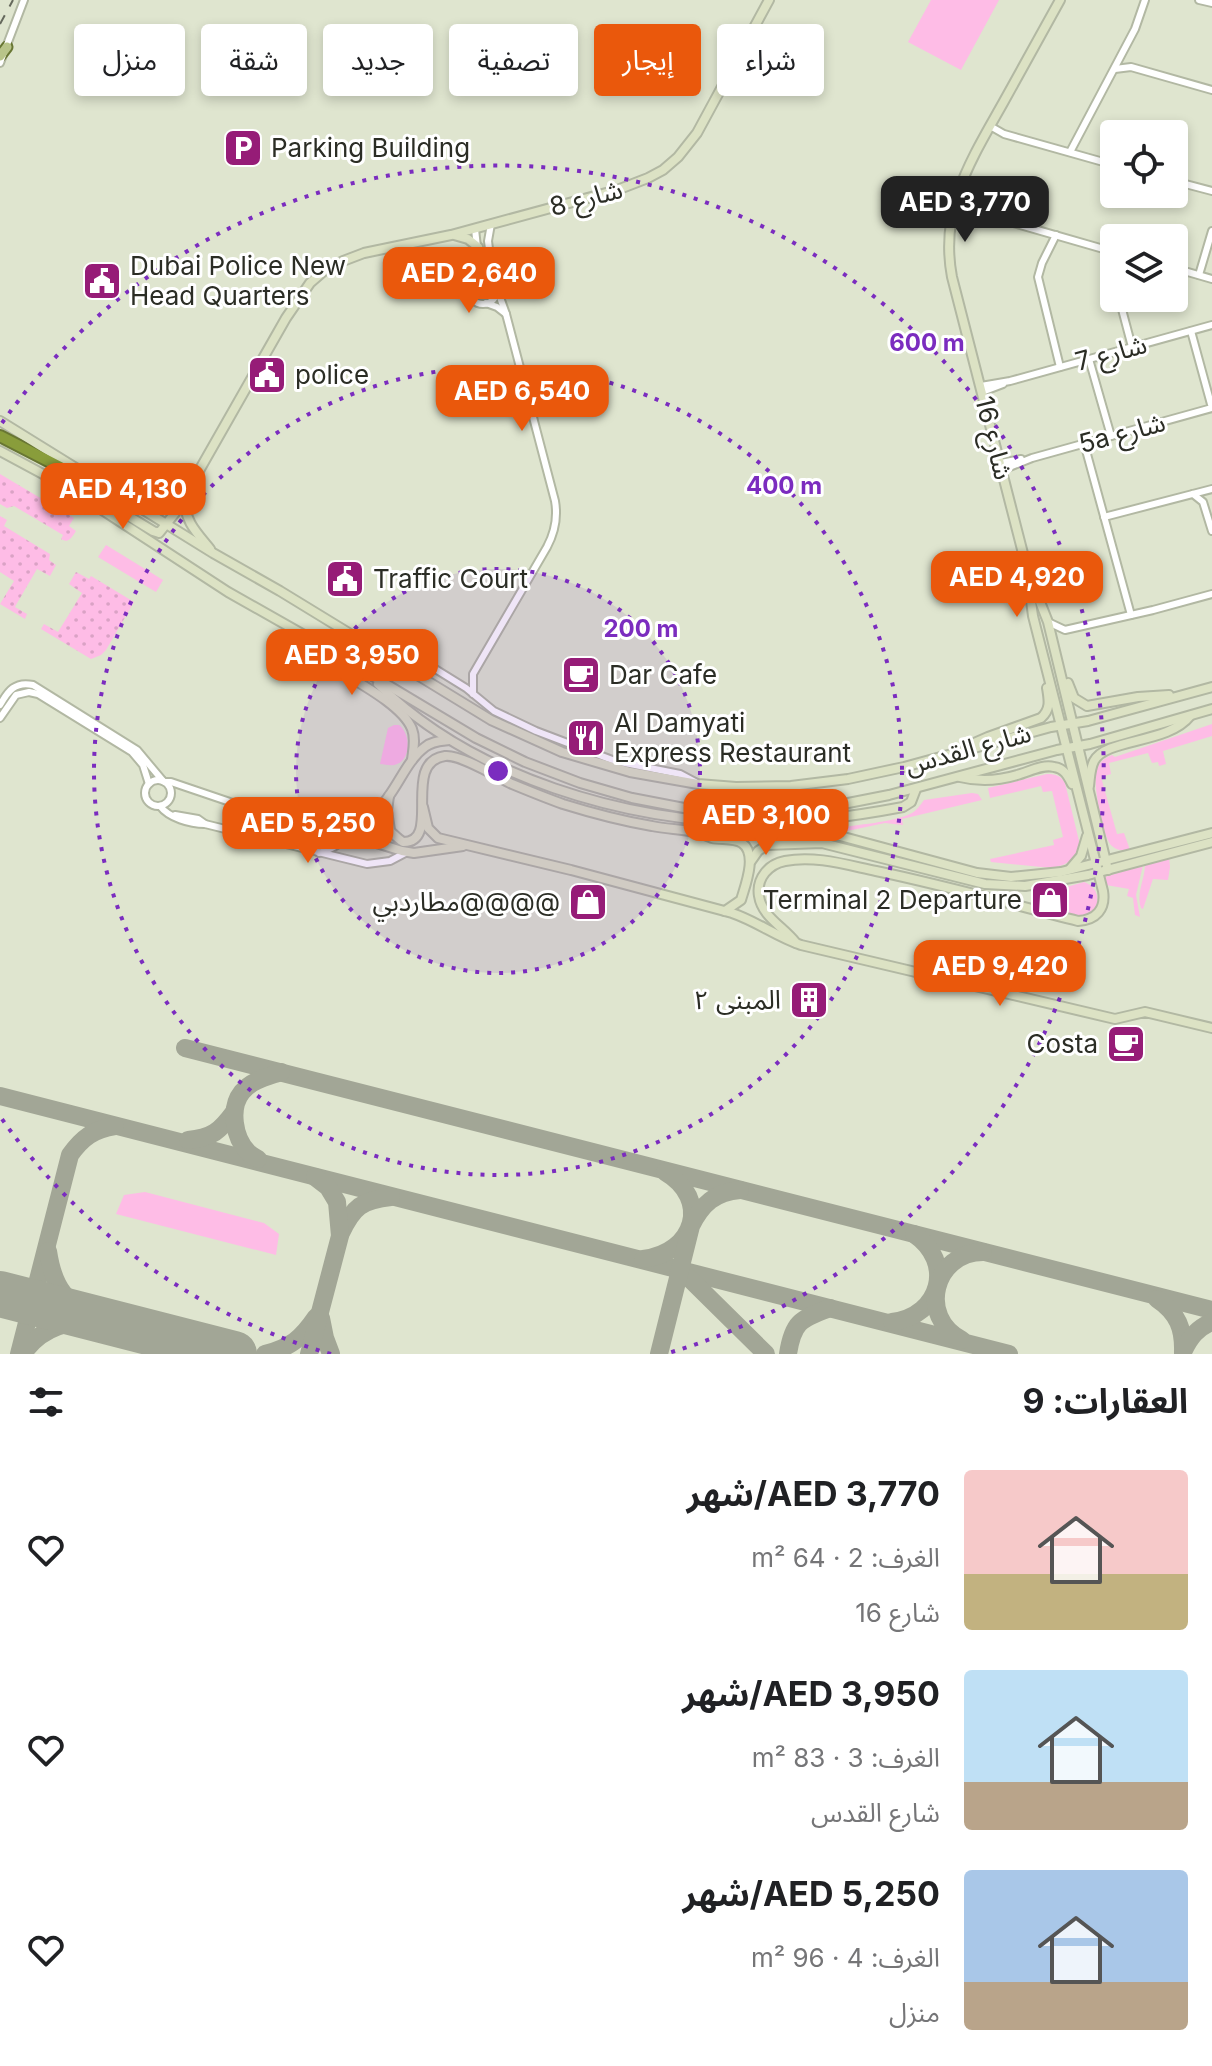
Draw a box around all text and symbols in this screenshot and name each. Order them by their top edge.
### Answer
chip: منزل [74,24,185,96]
chip: شقة [201,24,307,96]
chip: جديد [323,24,433,96]
chip: تصفية [449,24,578,96]
chip: إيجار [594,24,701,96]
chip: شراء [717,24,824,96]
map controls [1100,120,1188,312]
button: locate [1100,120,1188,208]
parking icon: Parking Building [222,127,264,169]
place label: Parking Building [271,132,470,163]
street label: شارع 8 [546,173,627,226]
pin: AED 3,770 [873,176,1057,244]
text: AED 3,770 [899,186,1031,217]
button: layers [1100,224,1188,312]
pin: AED 2,640 [377,247,561,315]
place label: Dubai Police New Head Quarters [130,250,346,311]
text: AED 2,640 [401,257,537,288]
public building icon: Dubai Police New Head Quarters [81,260,123,302]
text: 600 m [889,328,965,357]
street label: شارع 7 [1072,328,1151,381]
public building icon: police [246,354,288,396]
place label: police [295,359,369,390]
pin: AED 6,540 [430,365,614,433]
text: AED 6,540 [454,375,590,406]
street label: شارع 16 [965,393,1020,484]
street label: 5a شارع [1075,406,1170,463]
pin: AED 4,130 [31,463,215,531]
text: 400 m [746,471,822,500]
text: AED 4,130 [59,473,187,504]
pin: AED 4,920 [925,551,1109,619]
public building icon: Traffic Court [324,558,366,600]
text: AED 4,920 [949,561,1085,592]
place label: Traffic Court [373,563,528,594]
text: 200 m [603,614,679,643]
pin: AED 3,950 [260,629,444,697]
text: AED 3,950 [284,639,420,670]
cafe icon: Dar Cafe [560,654,602,696]
place label: Dar Cafe [609,659,717,690]
place label: Al Damyati Express Restaurant [614,707,851,768]
restaurant icon: Al Damyati Express Restaurant [565,717,607,759]
street label: شارع القدس [902,717,1035,784]
centre of rings [484,757,512,785]
pin: AED 3,100 [674,789,858,857]
pin: AED 5,250 [216,797,400,865]
text: AED 3,100 [702,799,830,830]
text: AED 5,250 [240,807,376,838]
shop icon: Terminal 2 Departure [1029,879,1071,921]
shop icon: مطاردبي@@@@ [567,881,609,923]
place label: Terminal 2 Departure [763,884,1022,915]
place label: مطاردبي@@@@ [373,886,560,922]
pin: AED 9,420 [908,940,1092,1008]
text: AED 9,420 [932,950,1068,981]
building icon: المبنى ٢ [788,979,830,1021]
place label: المبنى ٢ [694,984,781,1015]
cafe icon: Costa [1105,1023,1147,1065]
place label: Costa [1026,1028,1098,1059]
icon: filters [24,1380,68,1424]
text: العقارات: 9 [1022,1380,1188,1421]
text: AED 3,770/شهر [687,1473,940,1514]
icon: home [1028,1502,1124,1598]
icon: heart [24,1528,68,1572]
text: الغرف: 2 · 64 m² [751,1542,940,1573]
text: شارع 16 [855,1597,940,1628]
text: AED 3,950/شهر [682,1673,940,1714]
icon: home [1028,1702,1124,1798]
icon: heart [24,1728,68,1772]
text: الغرف: 3 · 83 m² [752,1742,940,1773]
text: شارع القدس [811,1797,940,1828]
text: AED 5,250/شهر [683,1873,940,1914]
icon: home [1028,1902,1124,1998]
icon: heart [24,1928,68,1972]
text: الغرف: 4 · 96 m² [751,1942,940,1973]
text: منزل [889,1997,940,2028]

